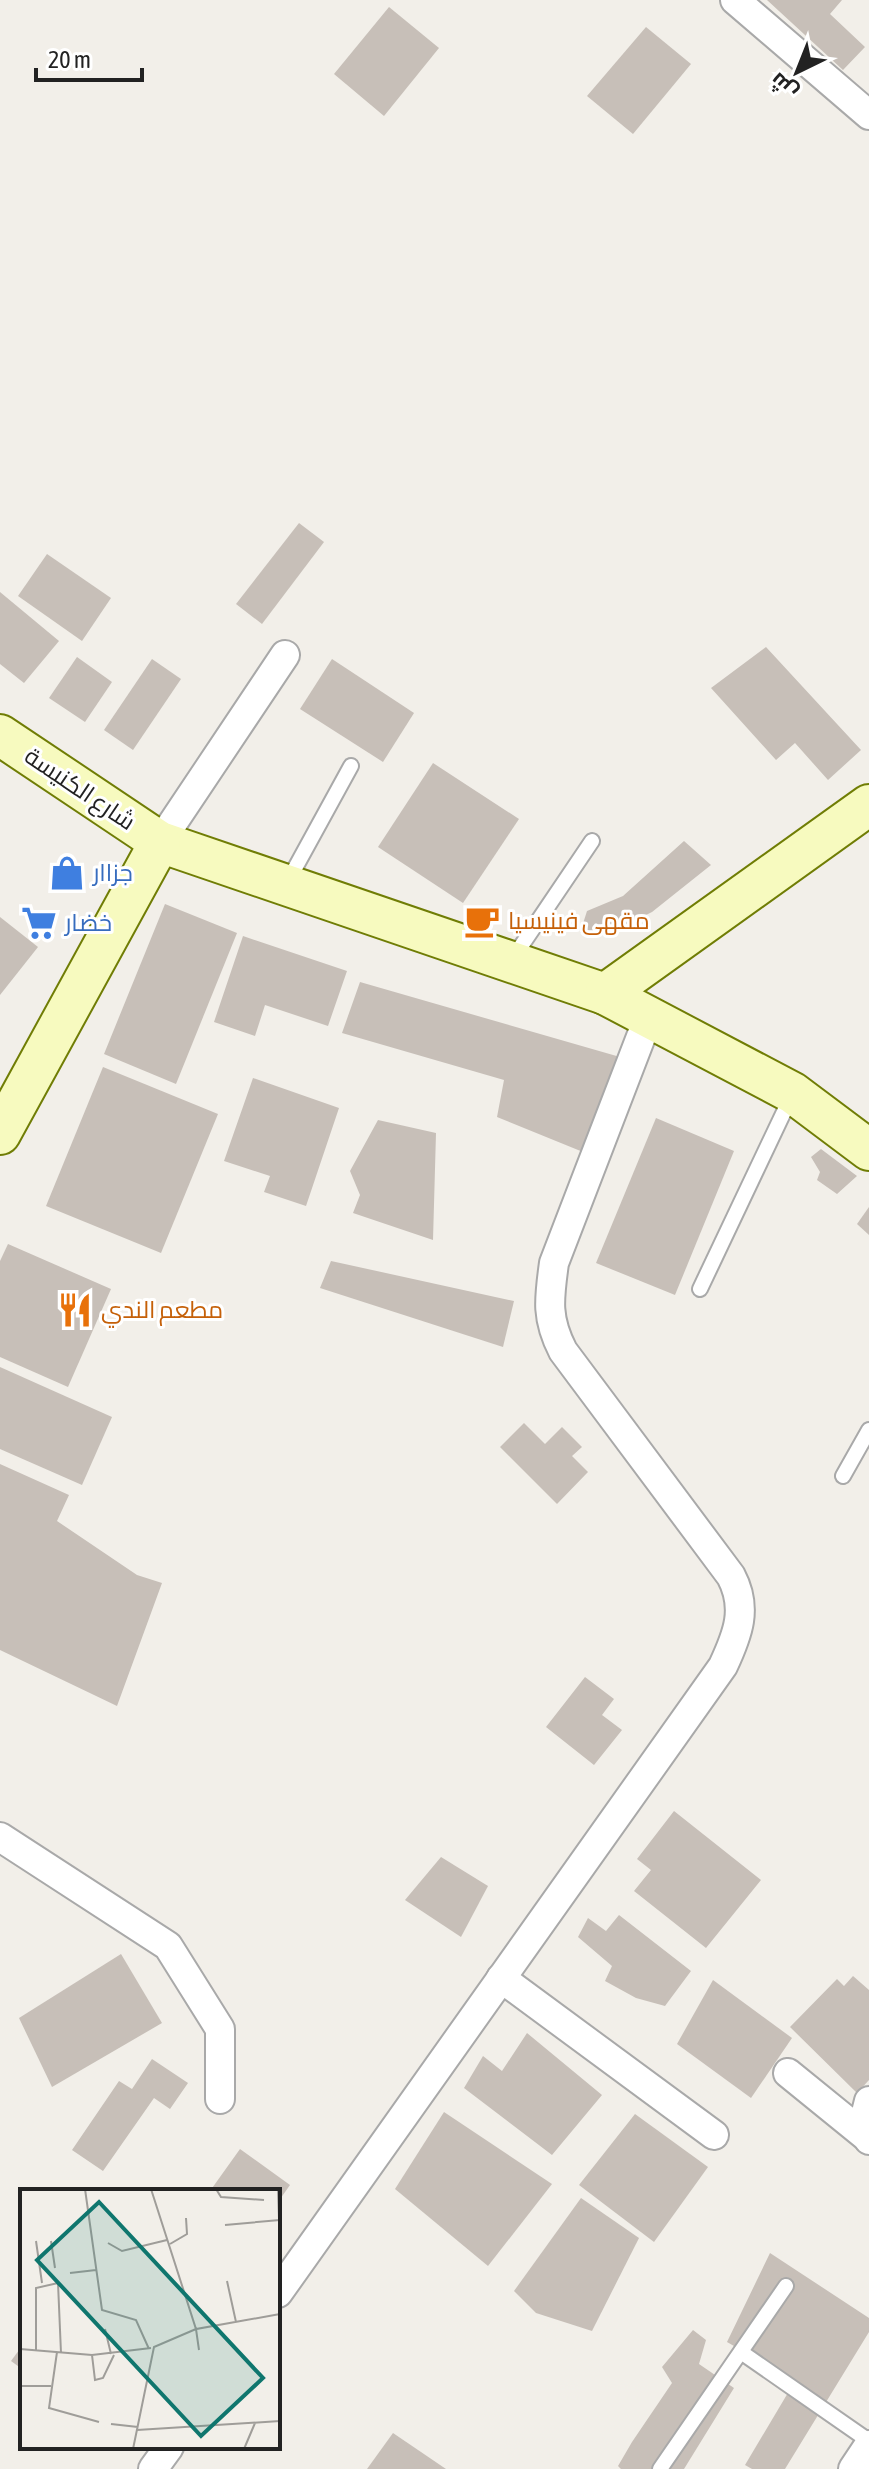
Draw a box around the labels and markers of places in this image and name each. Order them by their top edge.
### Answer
shop icon: جزاار [48,854,86,892]
place label: جزاار [91,859,133,886]
cafe icon: مقهى فينيسيا [463,902,501,940]
supermarket icon: خضار [20,904,58,942]
place label: مقهى فينيسيا [508,907,650,935]
place label: خضار [63,909,112,936]
restaurant icon: مطعم الندي [56,1291,94,1329]
place label: مطعم الندي [101,1296,223,1328]

